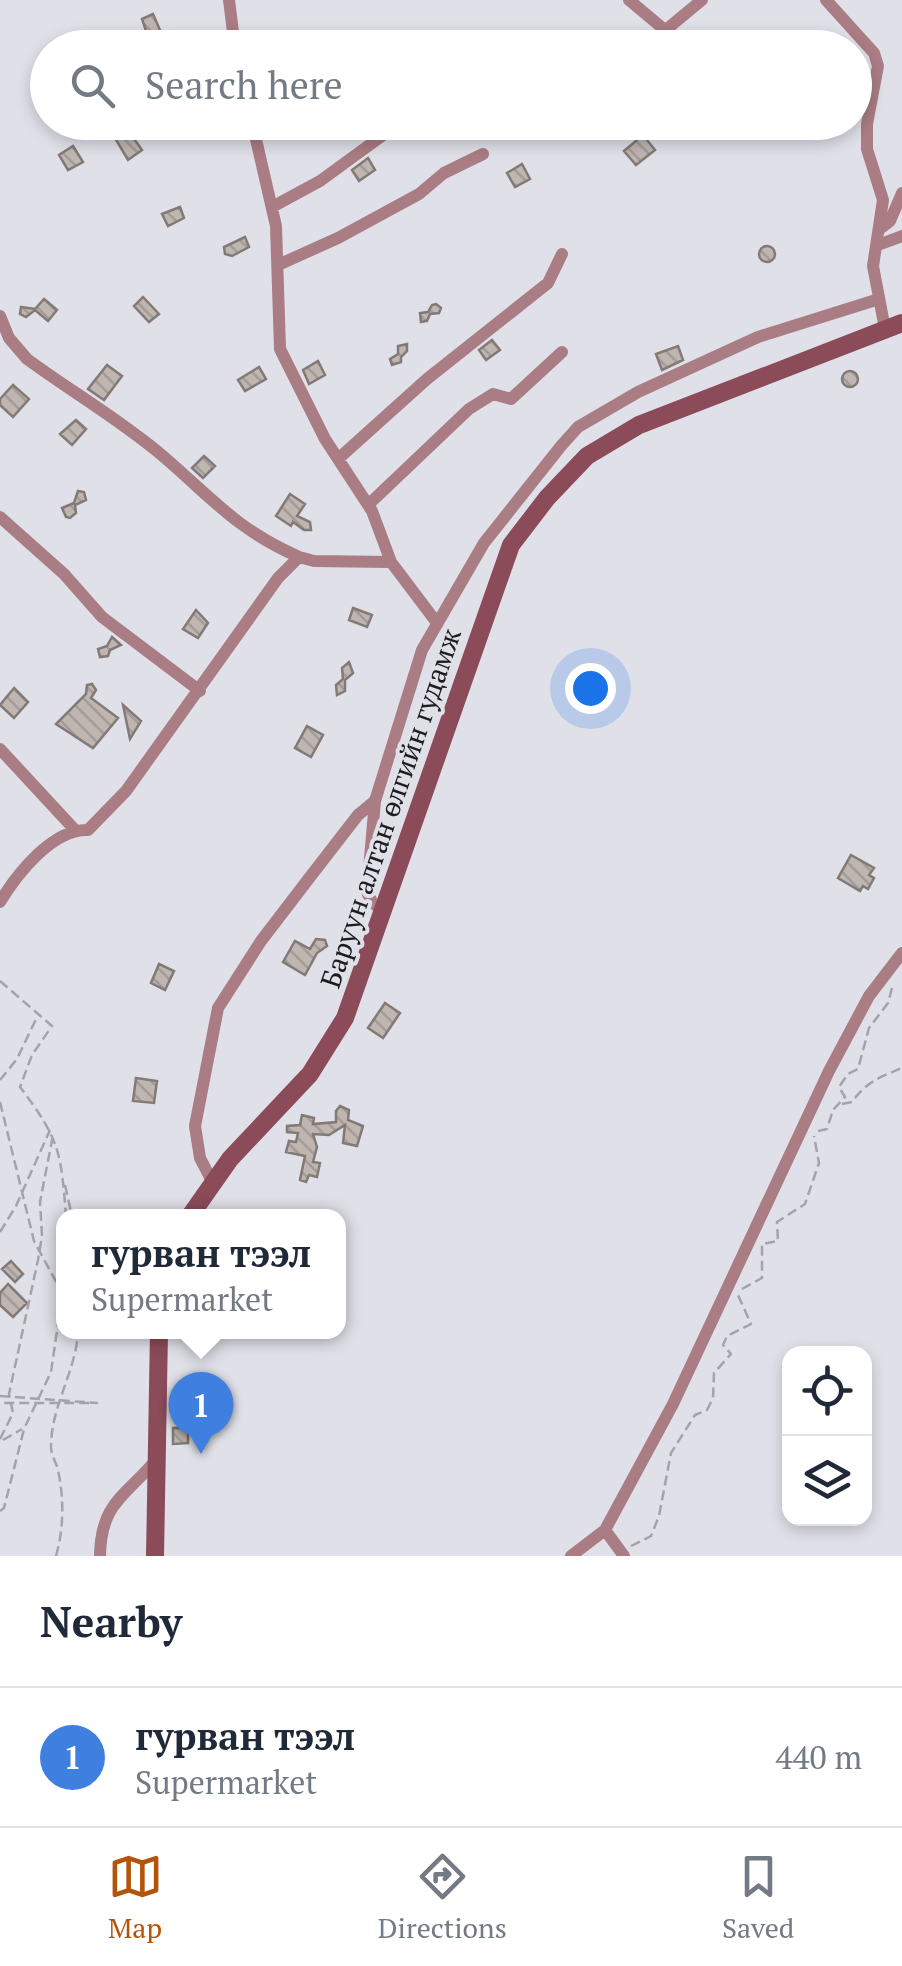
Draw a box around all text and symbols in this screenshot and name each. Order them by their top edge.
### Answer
search box [30,30,872,140]
icon: search [65,58,120,113]
text: Search here [145,60,343,110]
street label: Баруун алтан өлгийн гудамж [311,623,469,993]
your location [565,663,616,714]
popup [56,1209,346,1339]
text: гурван тээл [91,1228,311,1278]
text: Supermarket [91,1278,273,1320]
map controls [782,1346,872,1526]
button: locate [782,1346,872,1436]
pin: 1 [168,1372,234,1454]
button: layers [782,1436,872,1526]
text: Nearby [40,1593,182,1649]
text: гурван тээл [135,1711,355,1761]
text: 1 [63,1736,82,1778]
text: 440 m [775,1736,862,1778]
text: Supermarket [135,1761,317,1803]
tab: Map [108,1849,163,1946]
tab: Directions [378,1849,507,1946]
tab: Saved [722,1849,794,1946]

